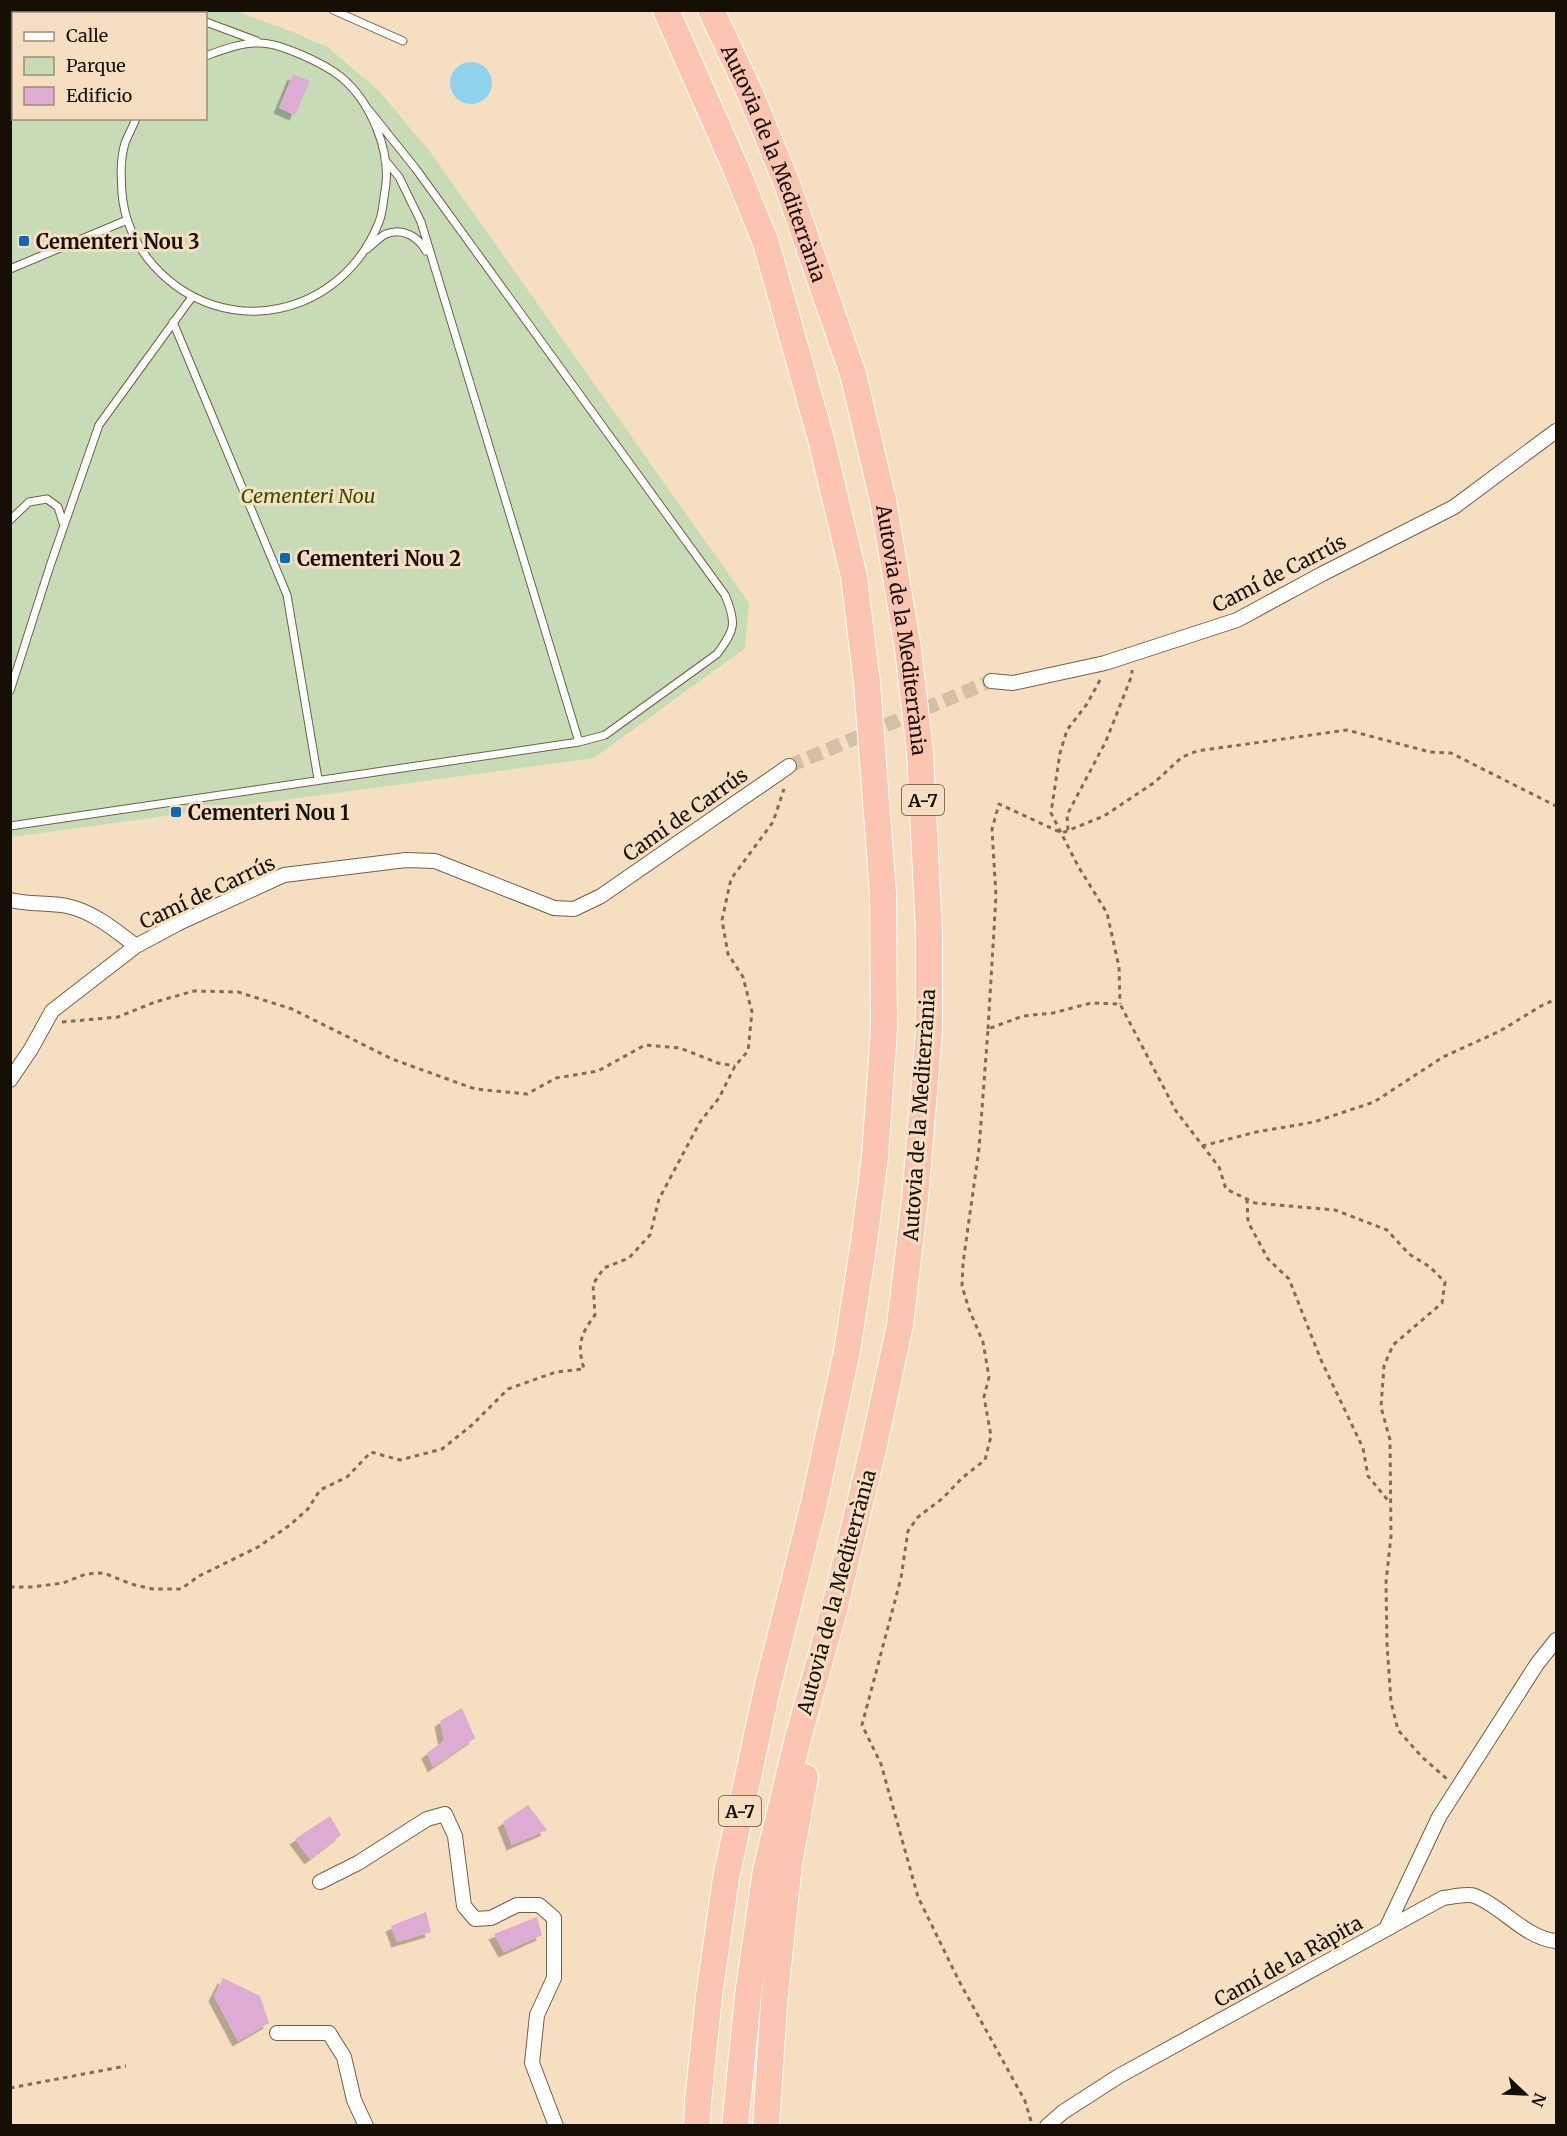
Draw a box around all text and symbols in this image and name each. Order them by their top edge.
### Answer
legend [12,12,207,120]
text: Calle [66,24,108,47]
street label: Autovia de la Mediterrània [716,39,833,285]
text: Parque [66,54,126,77]
text: Edificio [66,84,132,107]
place label: Cementeri Nou 3 [36,229,200,254]
marker: Cementeri Nou 3 [17,234,31,248]
park label: Cementeri Nou [240,483,376,508]
street label: Autovia de la Mediterrània [871,502,933,757]
street label: Camí de Carrús [1208,529,1350,617]
place label: Cementeri Nou 2 [297,546,461,571]
marker: Cementeri Nou 2 [278,551,292,565]
street label: Camí de Carrús [618,762,752,866]
road number: A-7 [902,785,944,815]
place label: Cementeri Nou 1 [188,800,350,825]
marker: Cementeri Nou 1 [169,805,183,819]
street label: Camí de Carrús [135,850,279,934]
street label: Autovia de la Mediterrània [898,988,940,1243]
street label: Autovia de la Mediterrània [791,1466,881,1718]
road number: A-7 [719,1796,761,1826]
street label: Camí de la Ràpita [1210,1910,1367,2012]
north arrow [1495,2064,1555,2124]
text: N [1527,2090,1550,2110]

